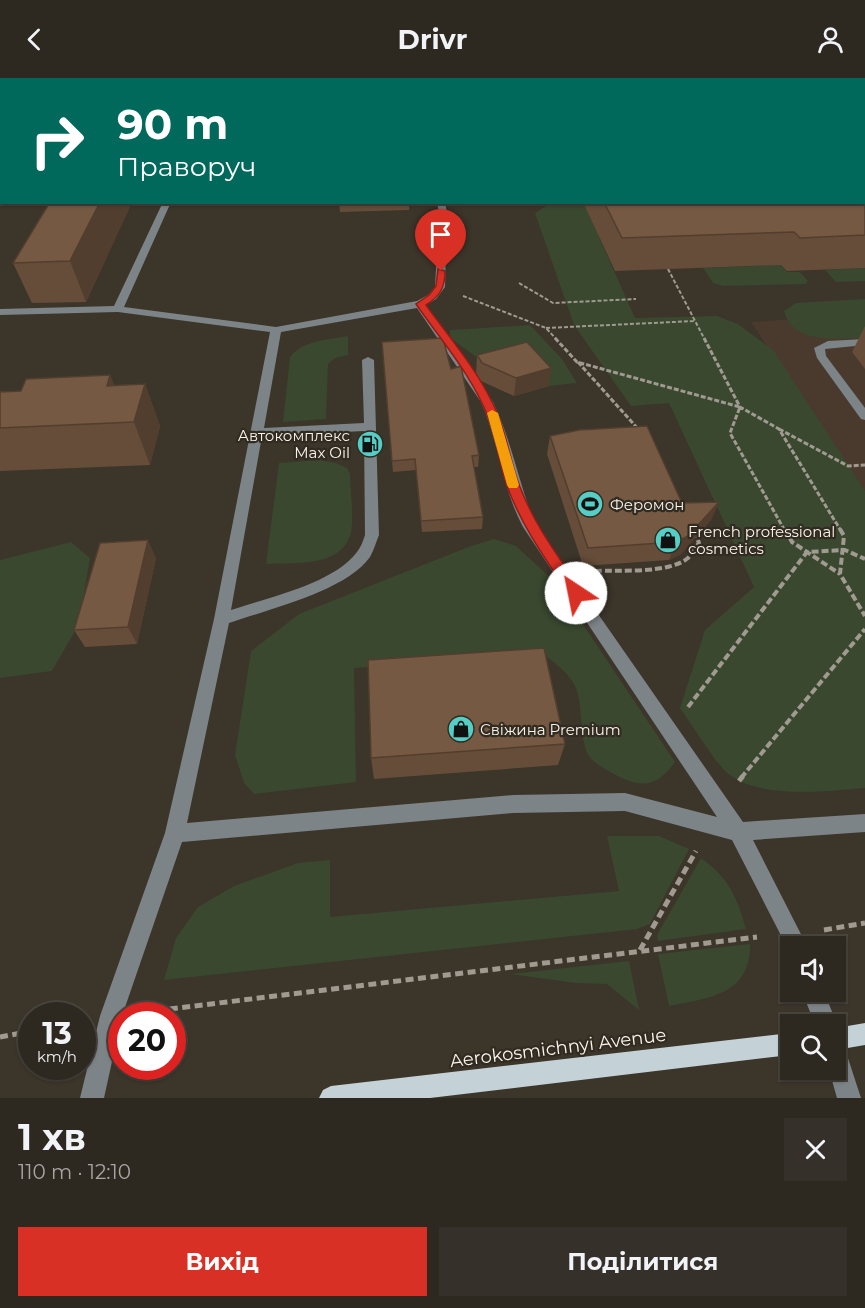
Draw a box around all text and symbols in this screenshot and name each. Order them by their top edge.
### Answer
icon: back [18,23,51,56]
text: Drivr [398,23,467,56]
icon: person [814,23,847,56]
text: 90 m [117,98,228,150]
icon: right [18,102,96,180]
text: Праворуч [117,150,256,183]
pin [415,209,466,271]
icon: arrive [424,218,457,251]
place label: Автокомплекс Max Oil [238,426,350,462]
fuel station icon: Автокомплекс Max Oil [355,429,385,459]
sports icon: Феромон [575,489,605,519]
place label: Феромон [610,495,684,514]
place label: French professional cosmetics [688,522,835,558]
shop icon: French professional cosmetics [653,525,683,555]
position arrow [544,561,608,625]
shop icon: Свіжина Premium [446,714,476,744]
place label: Свіжина Premium [480,720,621,739]
map controls [780,936,846,1080]
button: sound [780,936,846,1002]
speed limit sign: 20 [108,1002,186,1080]
button: search [780,1014,846,1080]
text: 13 [42,1015,72,1052]
street label: Aerokosmichnyi Avenue [449,1024,667,1072]
text: km/h [37,1047,77,1066]
text: 1 хв [18,1115,86,1159]
button: close [784,1118,847,1181]
text: 110 m · 12:10 [18,1160,131,1184]
button: Вихід [18,1227,427,1296]
button: Поділитися [439,1227,847,1296]

